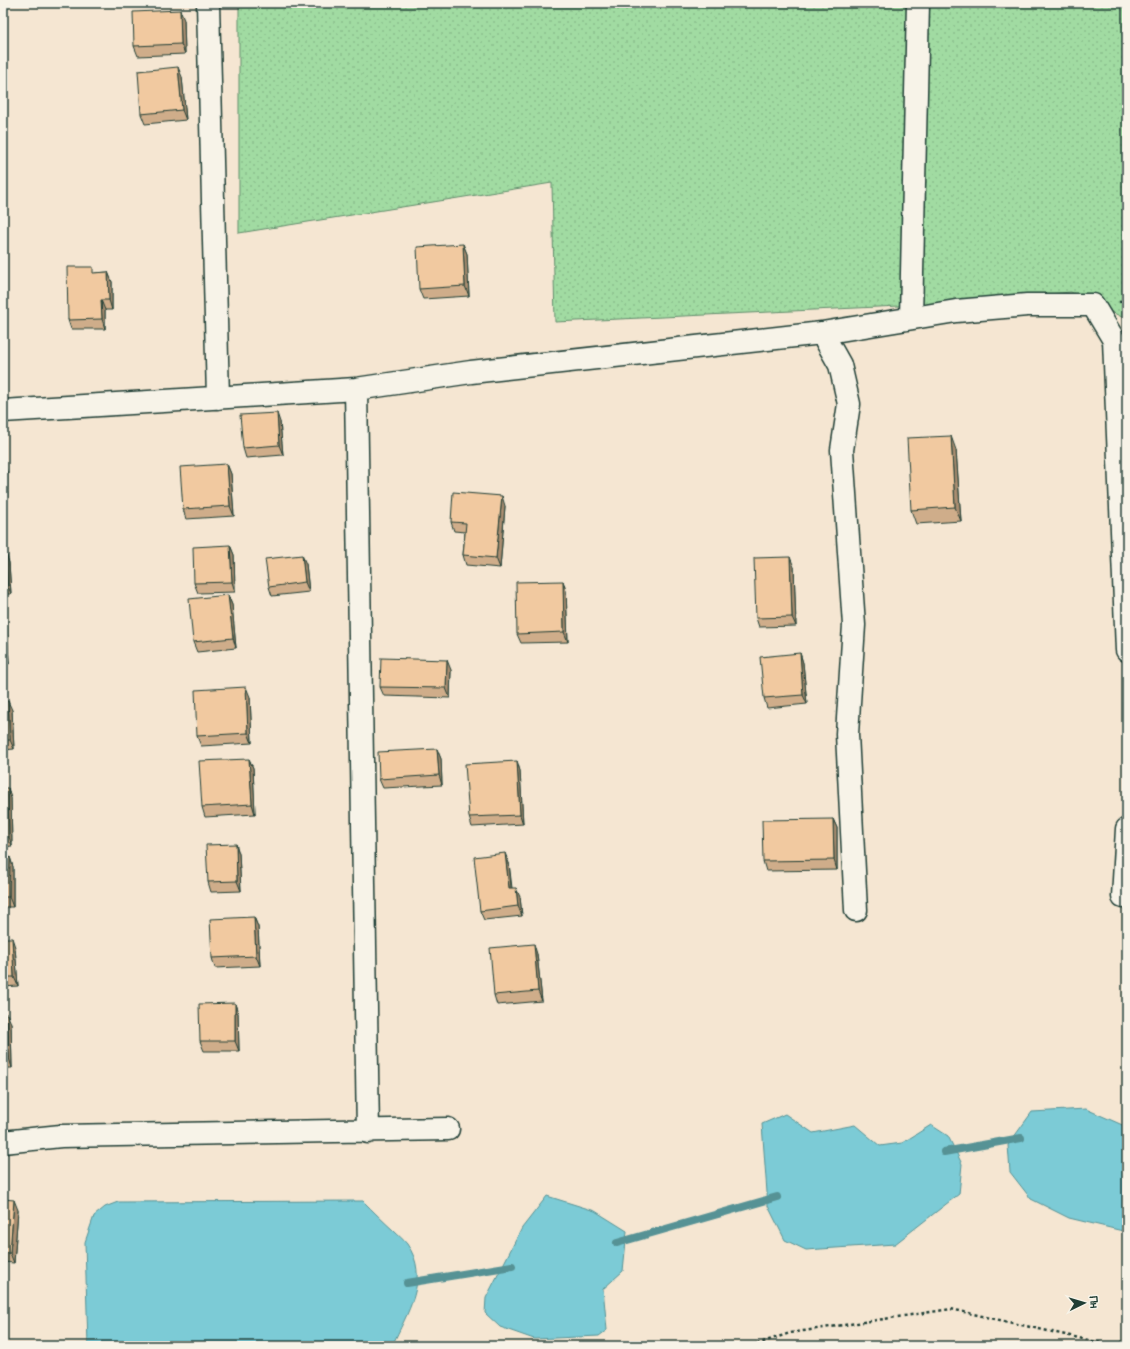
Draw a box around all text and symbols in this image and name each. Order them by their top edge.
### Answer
north arrow [1064,1283,1104,1323]
text: Пн [1086,1296,1101,1309]

